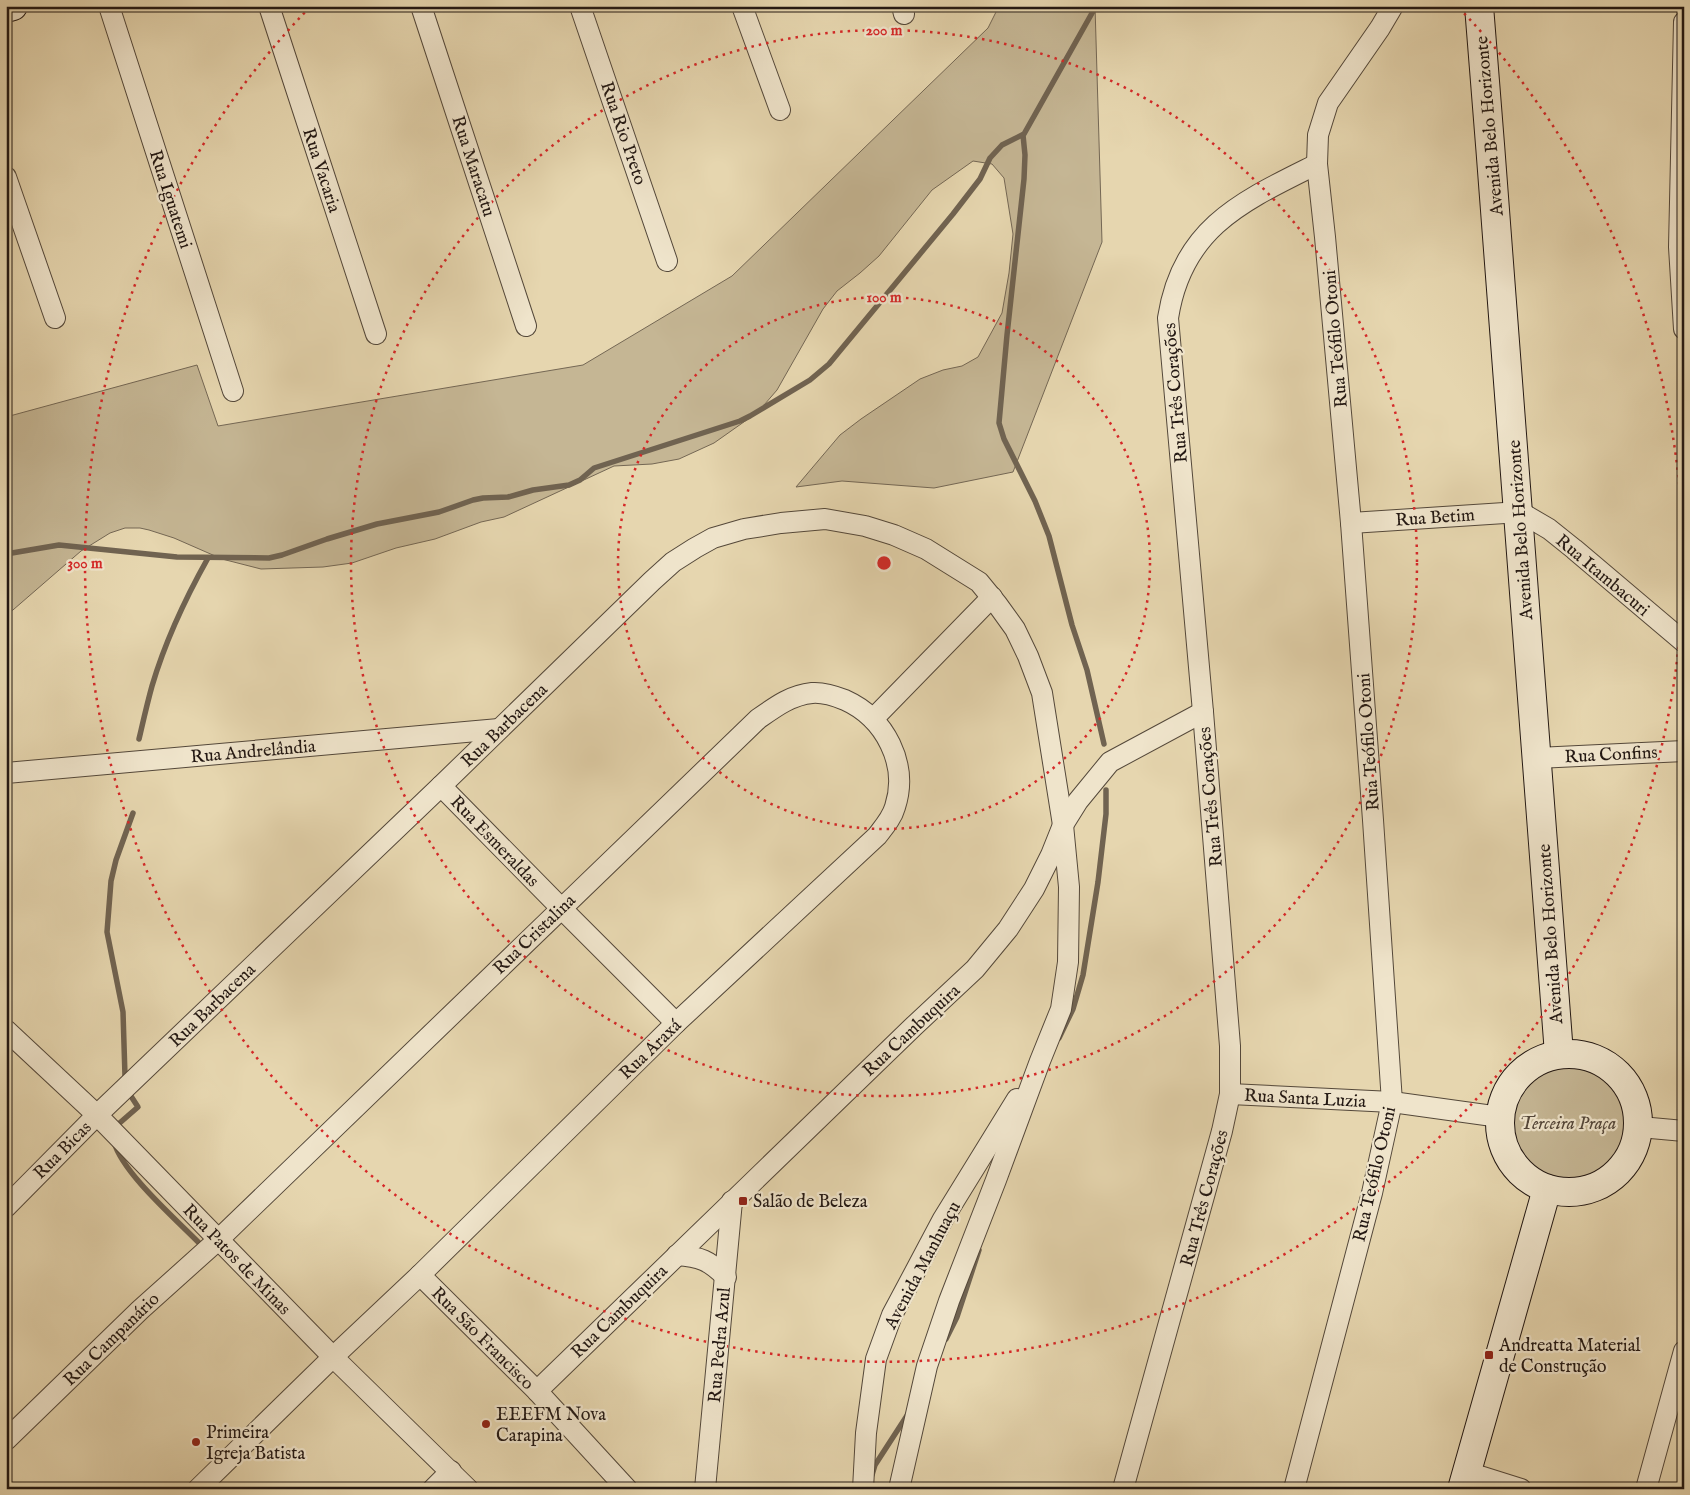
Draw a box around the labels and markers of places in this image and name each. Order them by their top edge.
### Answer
centre of rings [875,554,893,572]
place label: Salão de Beleza [753,1191,868,1214]
marker: Salão de Beleza [737,1195,749,1207]
place label: Andreatta Material de Construção [1498,1335,1640,1379]
marker: Andreatta Material de Construção [1483,1349,1495,1361]
place label: EEEFM Nova Carapina [496,1404,606,1448]
marker: EEEFM Nova Carapina [480,1418,492,1430]
place label: Primeira Igreja Batista [206,1422,306,1466]
marker: Primeira Igreja Batista [190,1436,202,1448]

